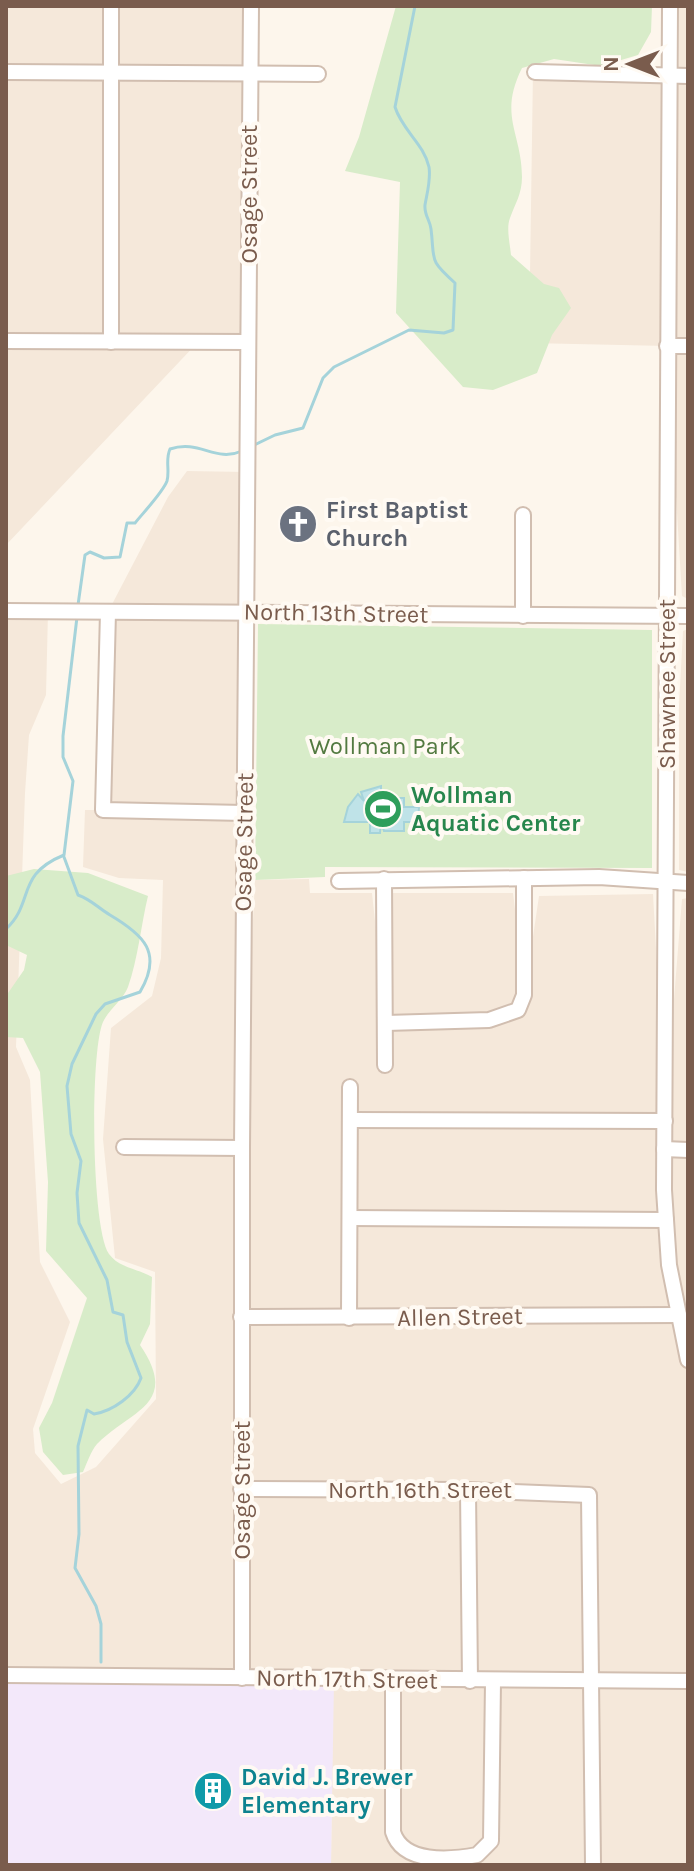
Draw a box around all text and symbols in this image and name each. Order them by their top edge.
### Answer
north arrow [590,24,670,104]
text: N [598,56,624,72]
street label: Osage Street [235,125,263,263]
place label: First Baptist Church [326,496,468,552]
church icon: First Baptist Church [277,503,319,545]
street label: North 13th Street [243,597,429,629]
street label: Shawnee Street [653,599,681,769]
park label: Wollman Park [309,732,461,760]
street label: Osage Street [229,772,259,912]
place label: Wollman Aquatic Center [411,781,581,837]
sports icon: Wollman Aquatic Center [362,788,404,830]
street label: Allen Street [397,1302,523,1332]
street label: Osage Street [228,1421,256,1559]
street label: North 16th Street [328,1476,512,1504]
street label: North 17th Street [256,1663,438,1695]
place label: David J. Brewer Elementary [241,1763,413,1819]
building icon: David J. Brewer Elementary [192,1770,234,1812]

